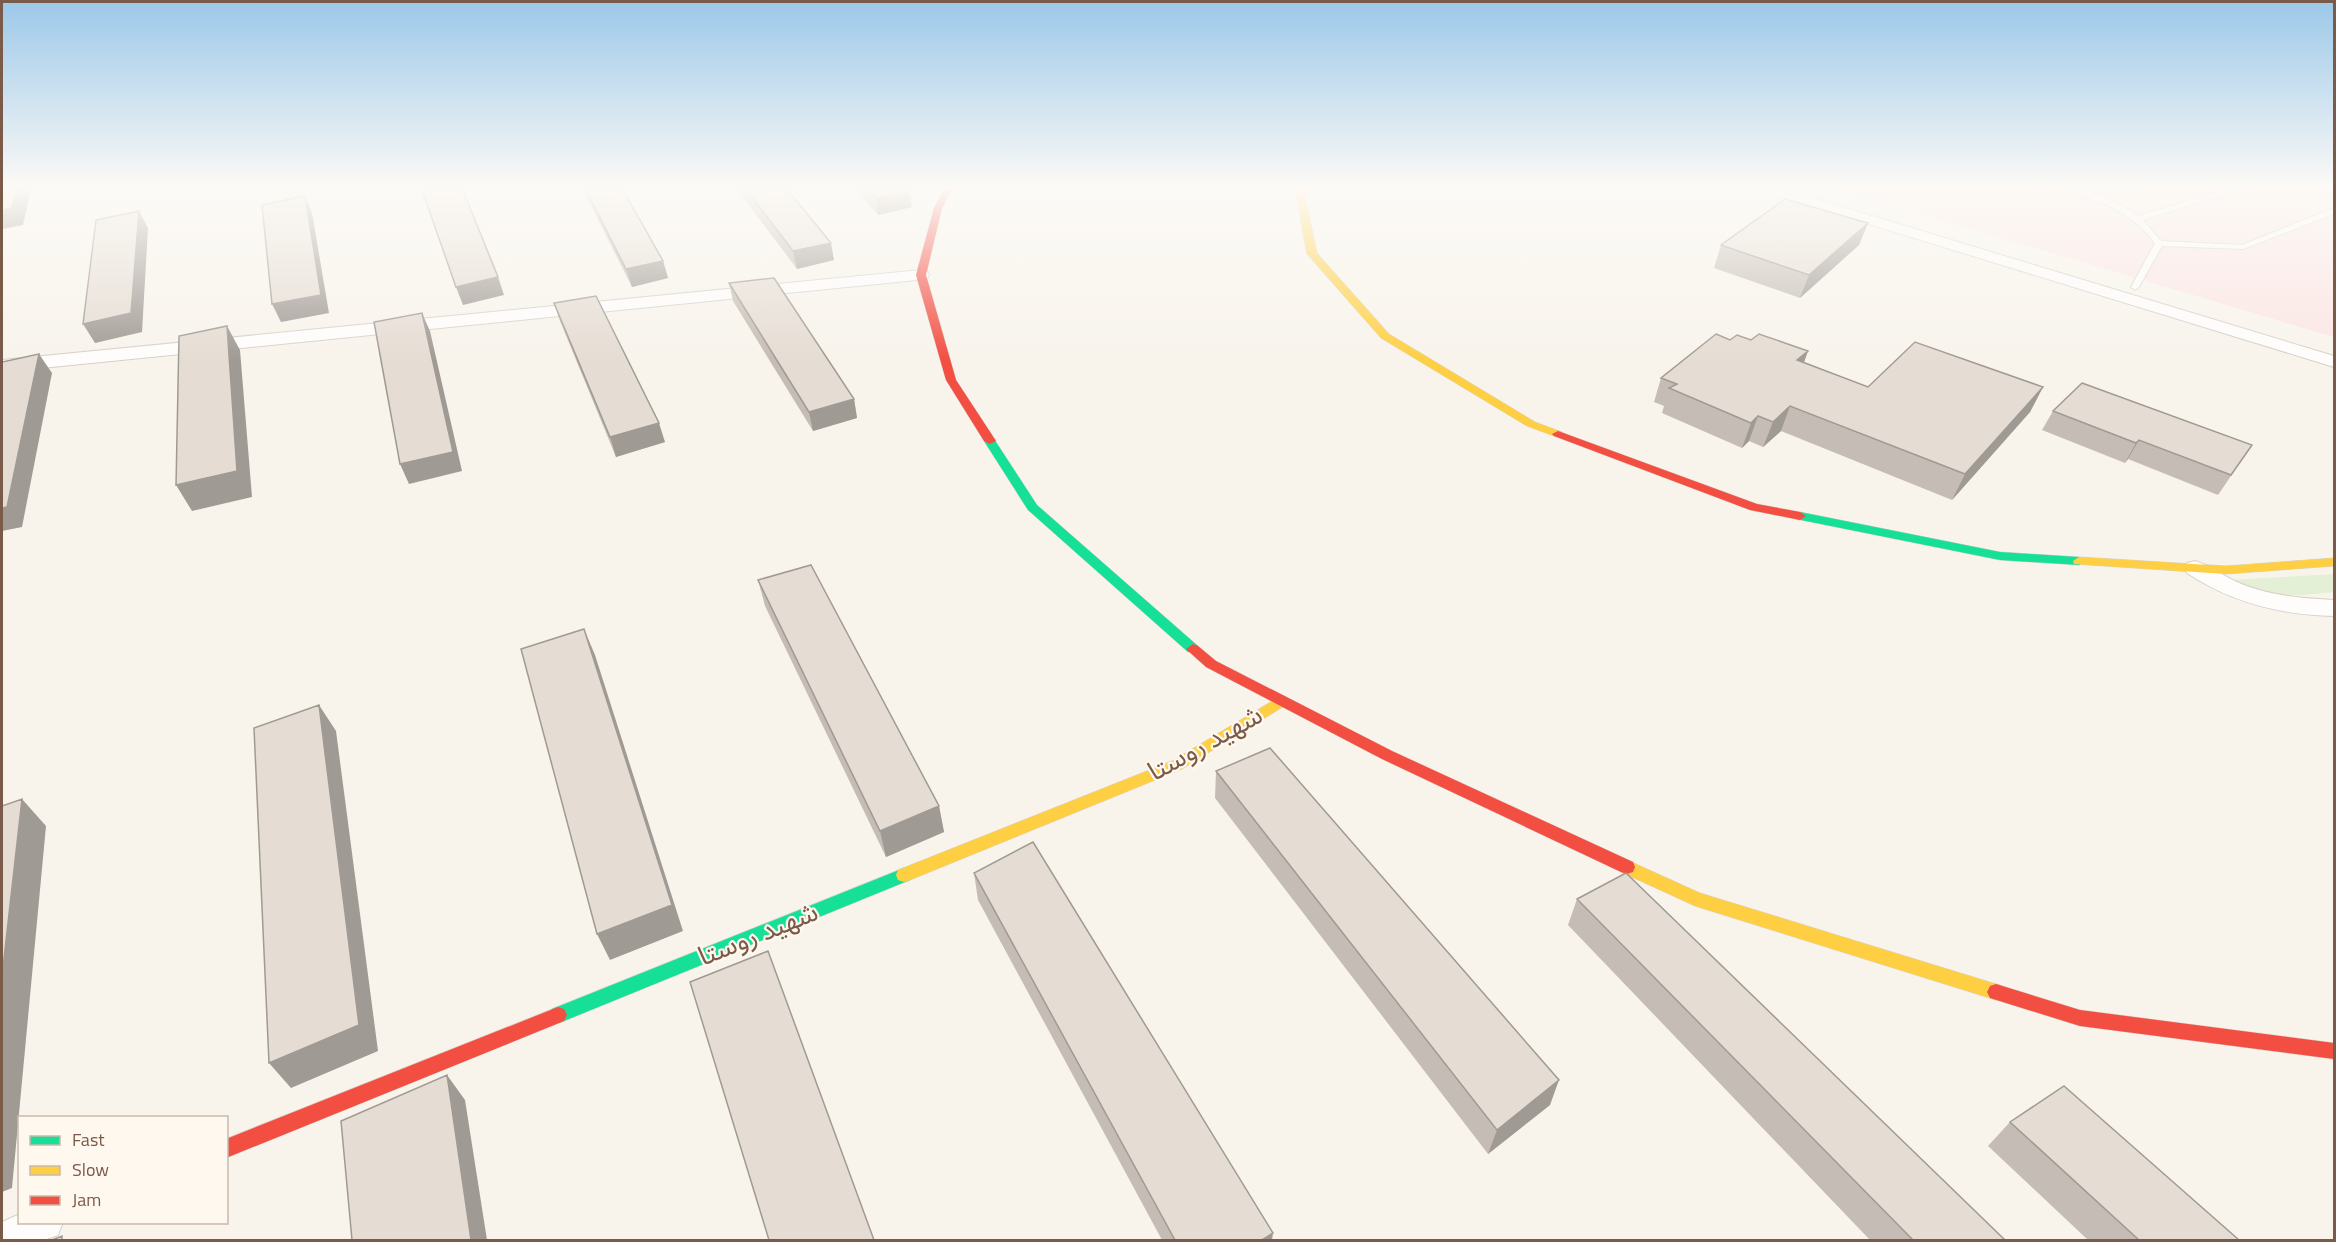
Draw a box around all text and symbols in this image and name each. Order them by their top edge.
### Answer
street label: شهید روستا [1139,693,1269,790]
street label: شهید روستا [691,890,824,975]
legend [18,1116,228,1224]
text: Fast [72,1126,105,1153]
text: Slow [72,1156,109,1183]
text: Jam [72,1186,101,1213]

